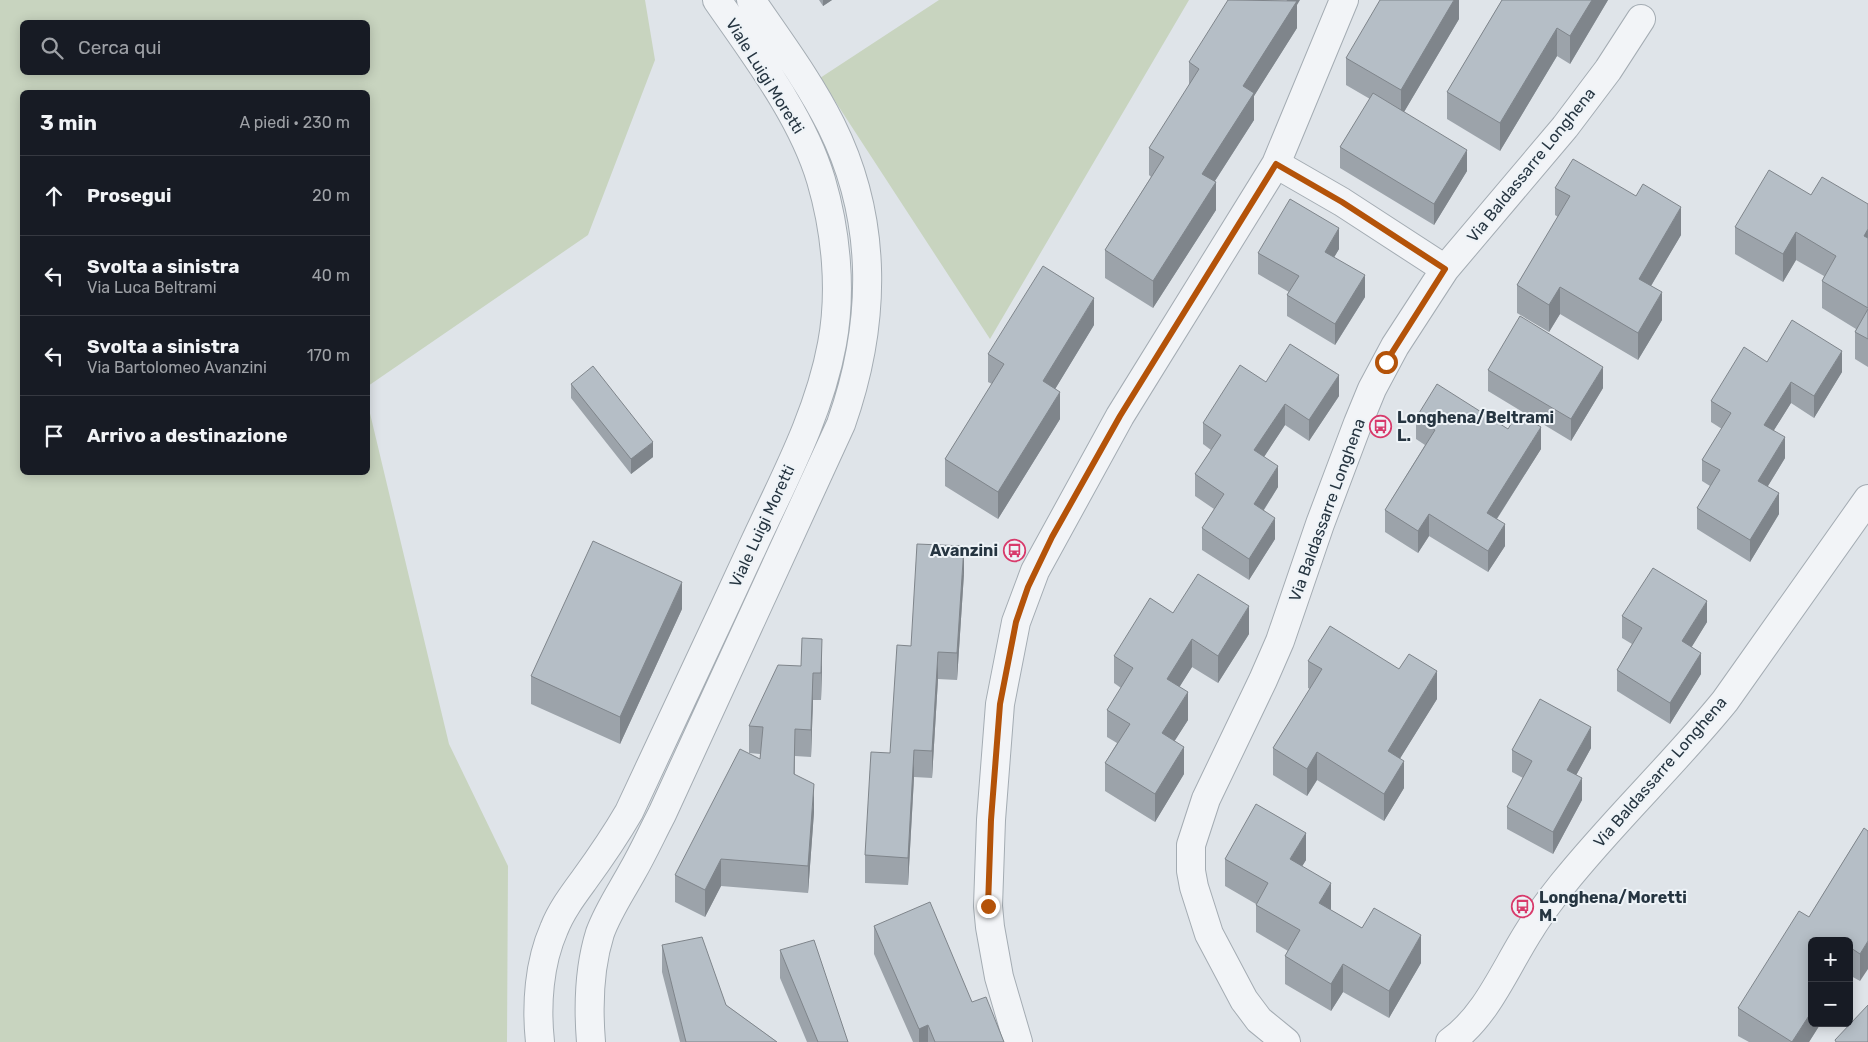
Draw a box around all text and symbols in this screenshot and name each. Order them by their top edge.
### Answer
street label: Viale Luigi Moretti [722,15,808,137]
search box [20,20,370,75]
icon: search [38,34,66,62]
text: Cerca qui [78,36,161,59]
street label: Via Baldassarre Longhena [1463,84,1599,246]
text: 3 min [40,110,97,135]
text: A piedi · 230 m [240,113,350,132]
icon: ahead [40,182,68,210]
text: Prosegui [87,184,171,207]
text: 20 m [312,186,350,205]
text: Svolta a sinistra [87,255,240,278]
icon: left [40,262,68,290]
text: 40 m [312,266,350,285]
text: Via Luca Beltrami [87,278,217,297]
text: Svolta a sinistra [87,335,240,358]
icon: left [40,342,68,370]
text: 170 m [307,346,350,365]
route start [1375,351,1398,374]
text: Via Bartolomeo Avanzini [87,358,267,377]
place label: Longhena/Beltrami L. [1397,408,1554,445]
bus stop icon: Longhena/Beltrami L. [1369,414,1393,438]
street label: Via Baldassarre Longhena [1285,416,1369,604]
icon: arrive [40,422,68,450]
text: Arrivo a destinazione [87,424,288,447]
street label: Viale Luigi Moretti [725,462,799,590]
bus stop icon: Avanzini [1002,538,1026,562]
place label: Avanzini [930,541,998,560]
street label: Via Baldassarre Longhena [1589,693,1731,851]
place label: Longhena/Moretti M. [1539,888,1687,925]
bus stop icon: Longhena/Moretti M. [1511,894,1535,918]
route end [977,895,1000,918]
map controls [1808,937,1853,1027]
button: + [1808,937,1853,982]
button: − [1808,982,1853,1027]

